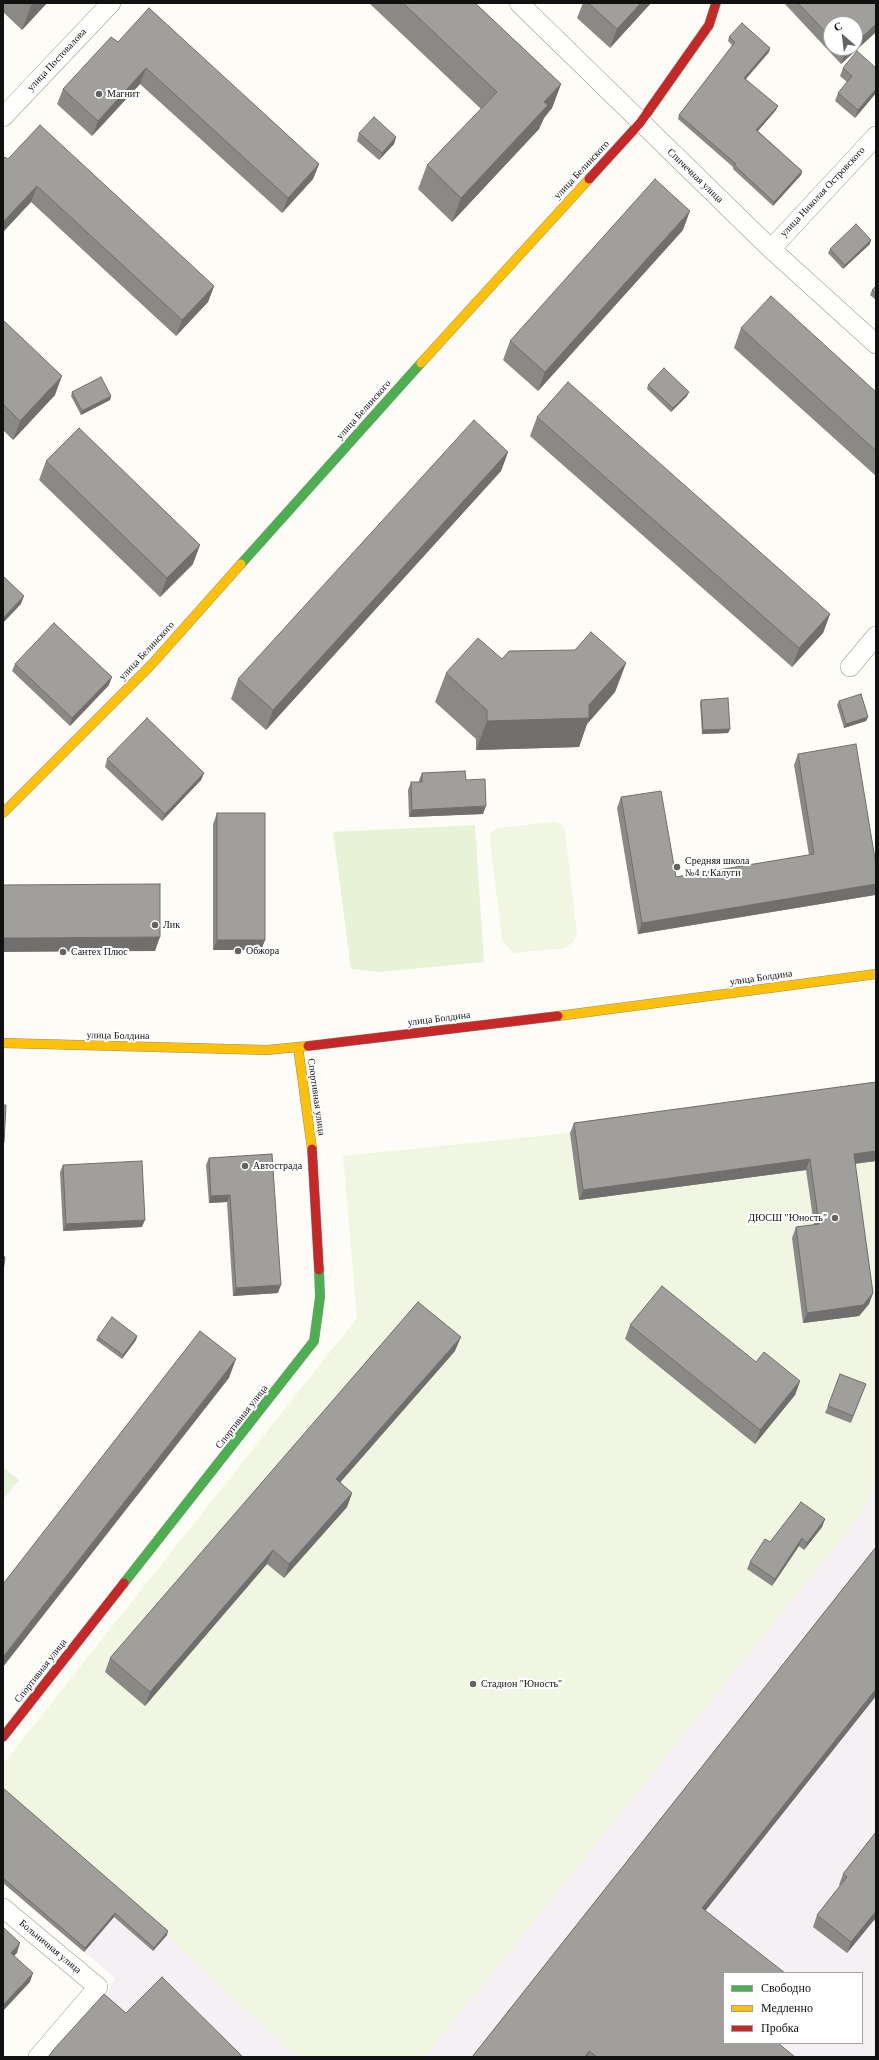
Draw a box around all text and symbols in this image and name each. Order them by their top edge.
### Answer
north arrow [823,16,863,56]
text: С [832,19,844,33]
street label: улица Постовалова [25,26,89,94]
place label: Магнит [107,88,140,100]
marker: Магнит [94,89,104,99]
street label: улица Белинского [552,138,612,202]
street label: улица Николая Островского [778,144,868,240]
street label: Спичечная улица [665,146,725,206]
street label: улица Белинского [334,378,394,442]
street label: улица Белинского [117,619,177,683]
place label: Средняя школа №4 г. Калуги [685,855,749,878]
marker: Средняя школа №4 г. Калуги [672,862,682,872]
place label: Лик [163,919,180,931]
marker: Лик [150,920,160,930]
place label: Обжора [246,945,279,957]
place label: Сантех Плюс [71,946,128,958]
marker: Обжора [233,946,243,956]
marker: Сантех Плюс [58,947,68,957]
street label: улица Болдина [729,968,793,988]
street label: улица Болдина [407,1009,471,1029]
street label: улица Болдина [86,1029,150,1043]
street label: Спортивная улица [305,1058,327,1136]
place label: Автострада [253,1160,302,1172]
marker: Автострада [240,1161,250,1171]
place label: ДЮСШ "Юность" [748,1212,827,1224]
marker: ДЮСШ "Юность" [830,1213,840,1223]
street label: Спортивная улица [213,1383,271,1451]
street label: Спортивная улица [12,1637,70,1705]
place label: Стадион "Юность" [481,1678,562,1690]
marker: Стадион "Юность" [468,1679,478,1689]
street label: Больничная улица [16,1918,84,1976]
legend [723,1972,863,2044]
text: Свободно [761,1981,811,1995]
text: Медленно [761,2001,813,2015]
text: Пробка [761,2021,799,2035]

